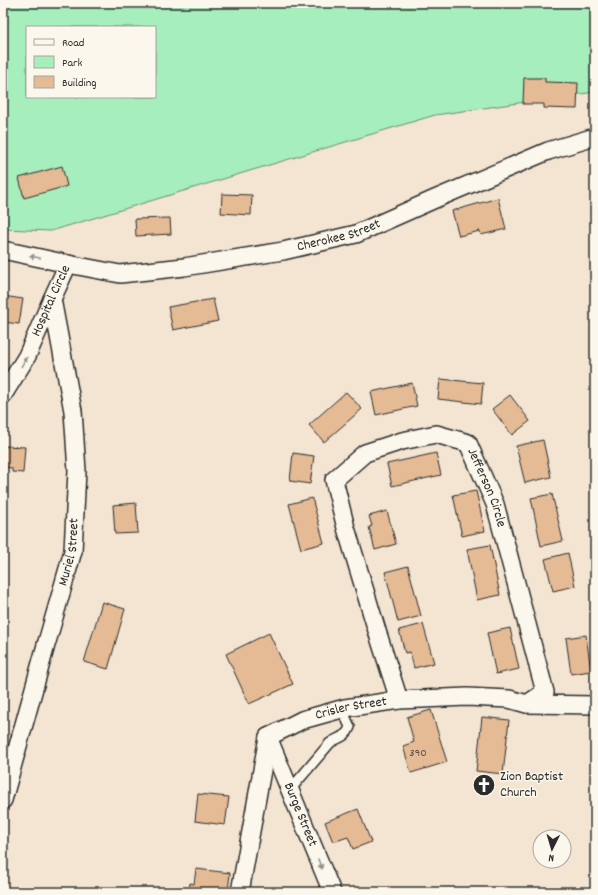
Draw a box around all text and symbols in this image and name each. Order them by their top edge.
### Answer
legend [26,26,156,98]
text: Road [62,35,84,52]
text: Park [62,55,83,72]
text: Building [62,75,97,92]
street label: Cherokee Street [295,214,384,257]
one-way arrow [29,254,42,260]
street label: Hospital Circle [27,262,76,340]
one-way arrow [20,356,27,368]
street label: Jefferson Circle [462,445,511,530]
street label: Muriel Street [53,518,85,588]
street label: Crisler Street [313,692,388,726]
house number: 390 [409,745,427,762]
place label: Zion Baptist Church [500,767,563,803]
church icon: Zion Baptist Church [471,772,497,798]
street label: Burge Street [278,780,322,850]
north arrow [532,829,572,869]
text: N [547,849,555,865]
one-way arrow [318,858,324,870]

